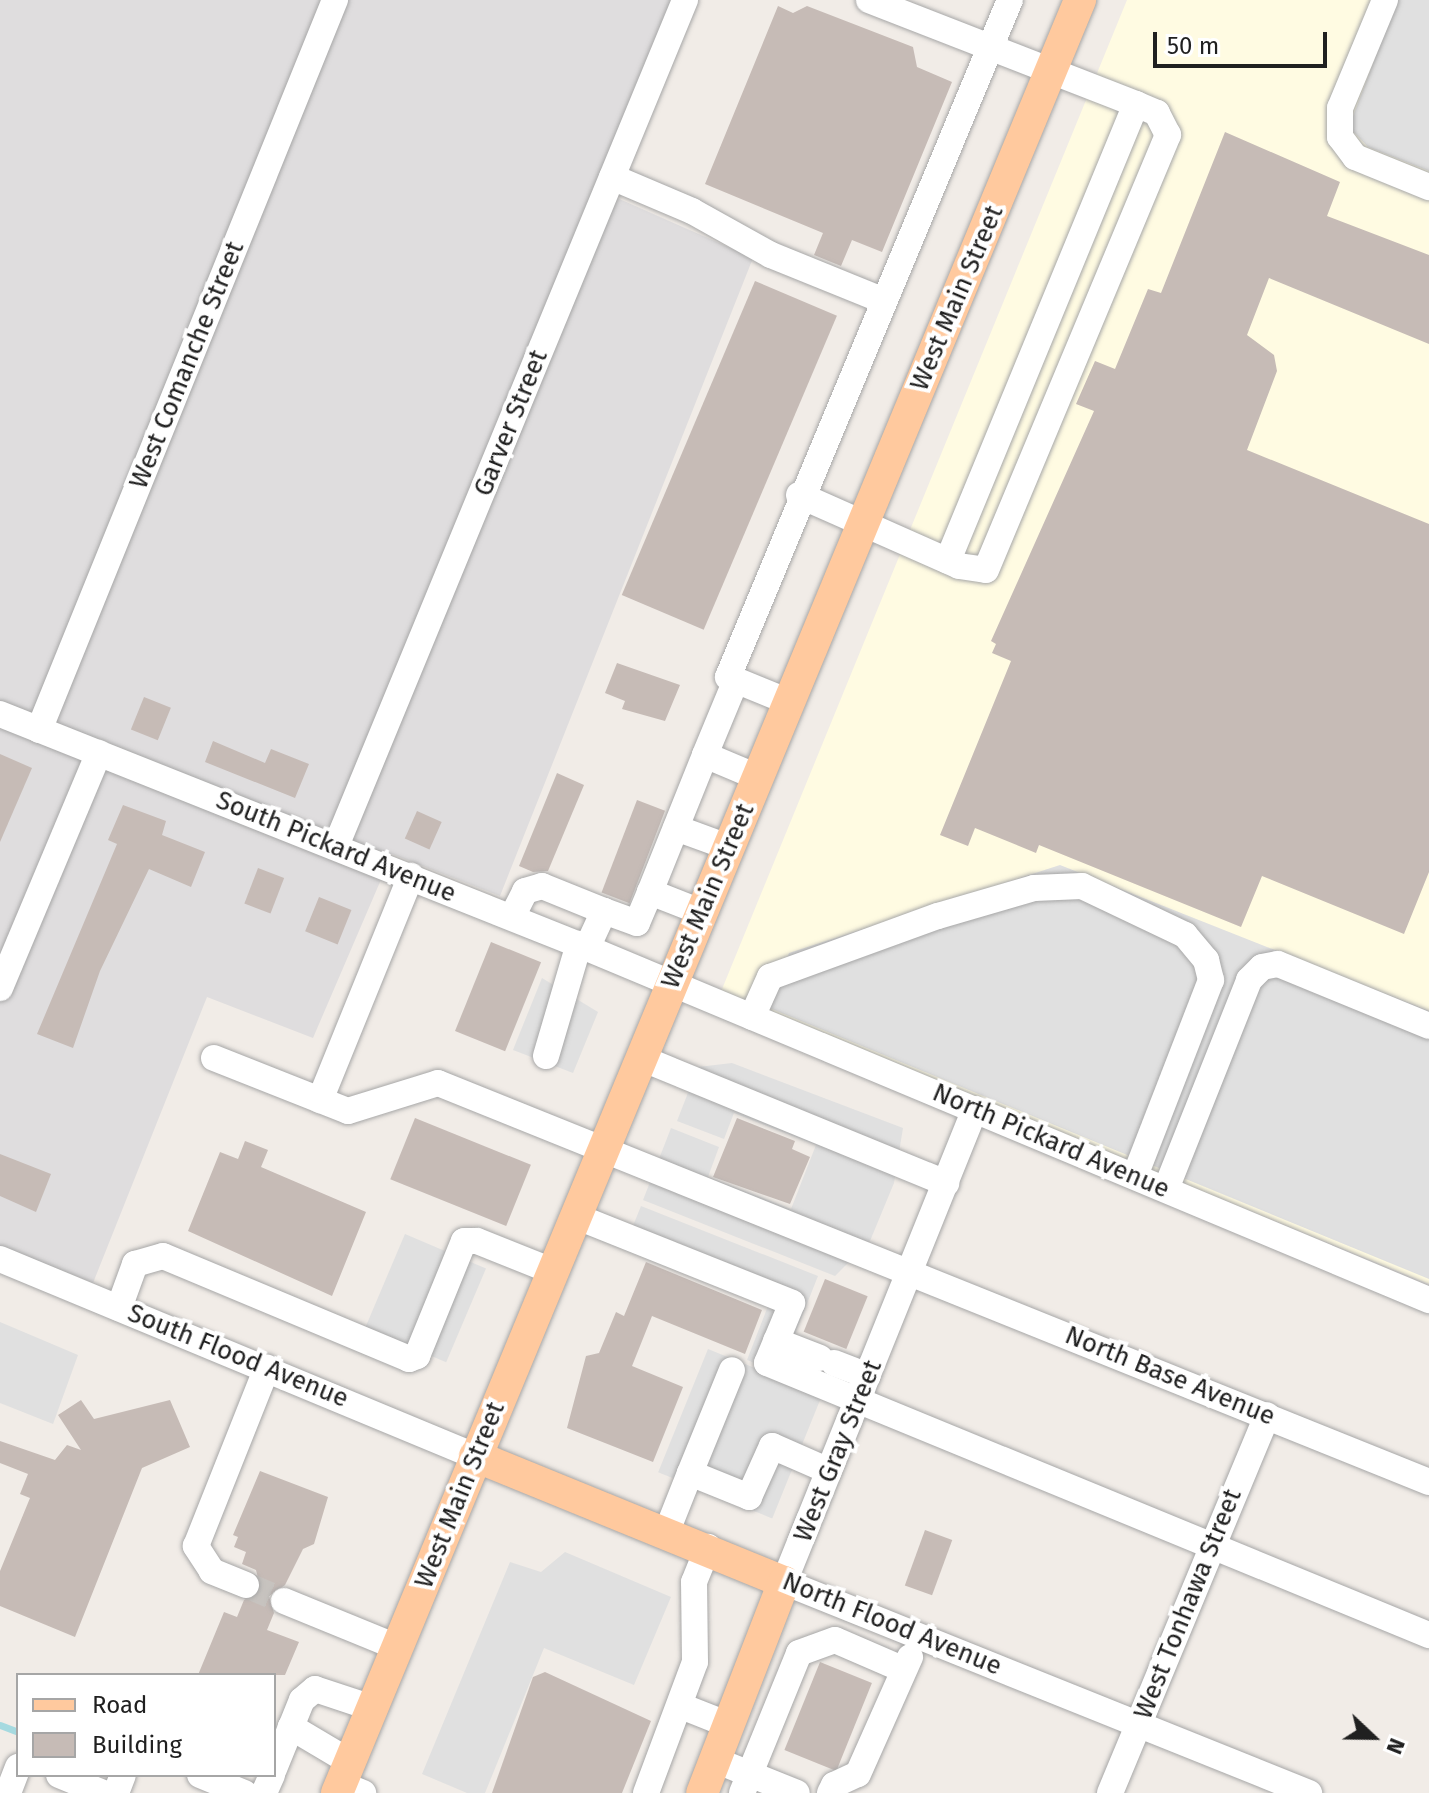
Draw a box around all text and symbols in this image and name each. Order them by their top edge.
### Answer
scale bar [1157,16,1331,66]
text: 50 m [1167,32,1219,60]
street label: West Main Street [904,201,1010,395]
street label: West Comanche Street [123,237,251,493]
street label: Garver Street [468,345,554,501]
street label: South Pickard Avenue [212,785,460,909]
street label: West Main Street [655,799,761,993]
street label: North Pickard Avenue [928,1077,1174,1205]
street label: South Flood Avenue [123,1298,353,1414]
street label: North Base Avenue [1060,1320,1280,1432]
street label: West Gray Street [787,1356,889,1546]
street label: West Main Street [408,1397,512,1593]
street label: West Tonhawa Street [1128,1484,1248,1724]
street label: North Flood Avenue [778,1566,1006,1682]
legend [16,1673,276,1777]
text: Road [92,1691,147,1719]
north arrow [1333,1697,1413,1777]
text: Building [92,1731,182,1759]
text: N [1380,1734,1411,1758]

